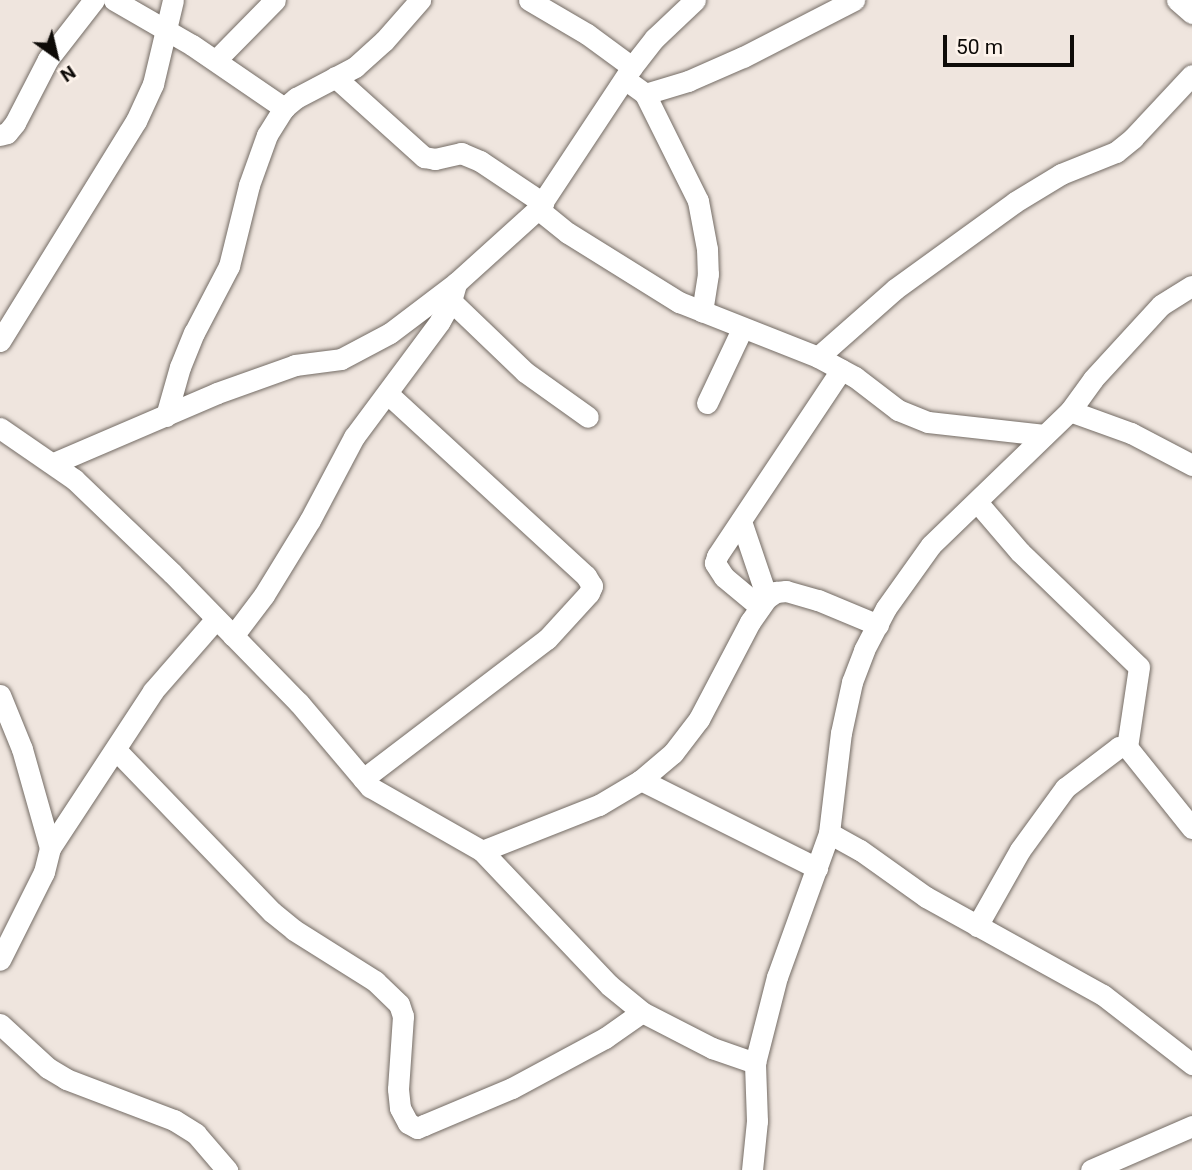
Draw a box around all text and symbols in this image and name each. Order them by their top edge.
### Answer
north arrow [21,21,91,91]
scale bar [947,21,1078,65]
text: 50 m [956,35,1003,59]
text: N [56,61,80,87]

